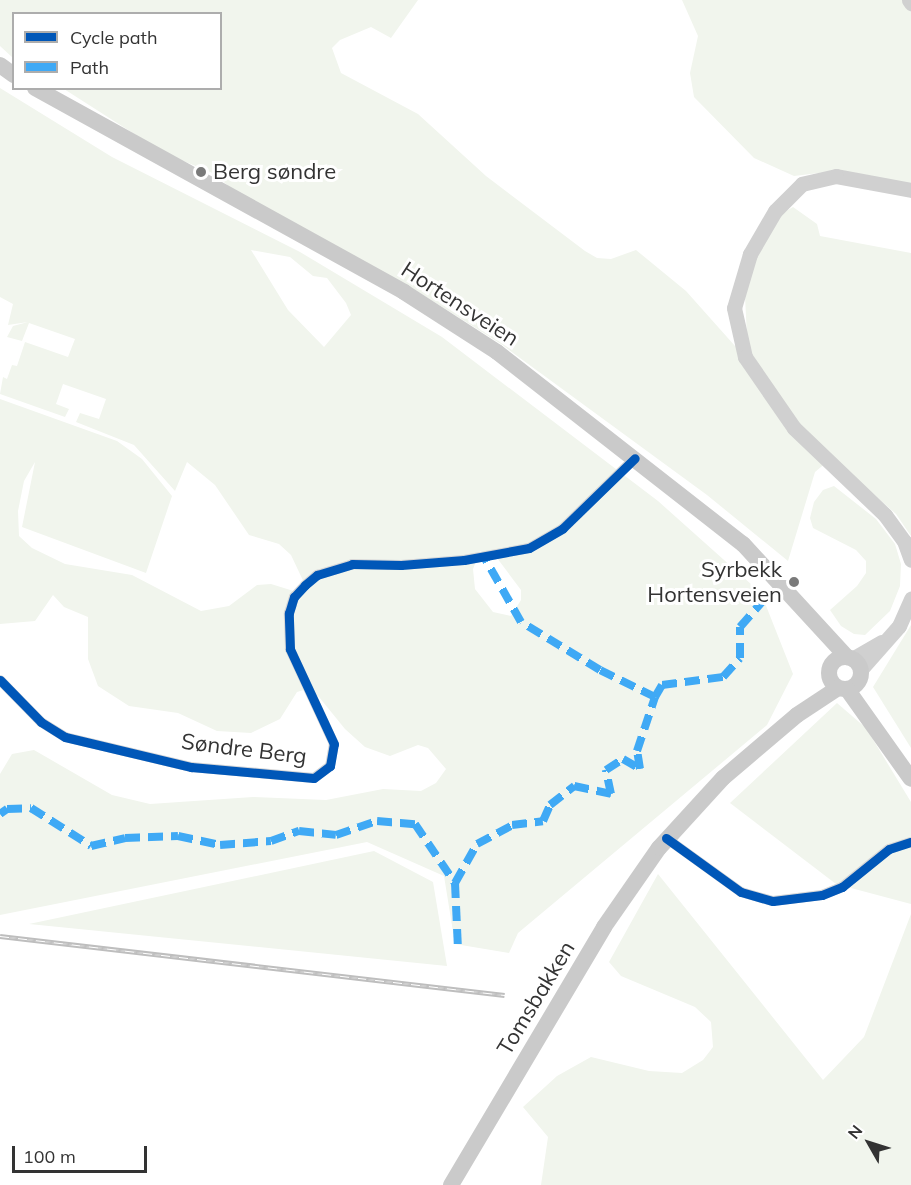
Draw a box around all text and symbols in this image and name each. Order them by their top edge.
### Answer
legend [12,12,222,90]
text: Cycle path [70,26,157,49]
text: Path [70,56,109,79]
place label: Berg søndre [213,159,336,185]
marker: Berg søndre [194,165,208,179]
street label: Hortensveien [396,256,524,352]
place label: Syrbekk Hortensveien [647,556,782,608]
marker: Syrbekk Hortensveien [787,575,801,589]
street label: Søndre Berg [180,728,308,770]
street label: Tomsbakken [492,936,580,1060]
north arrow [839,1113,899,1173]
text: N [843,1121,867,1143]
scale bar [15,1134,150,1172]
text: 100 m [23,1145,76,1168]

